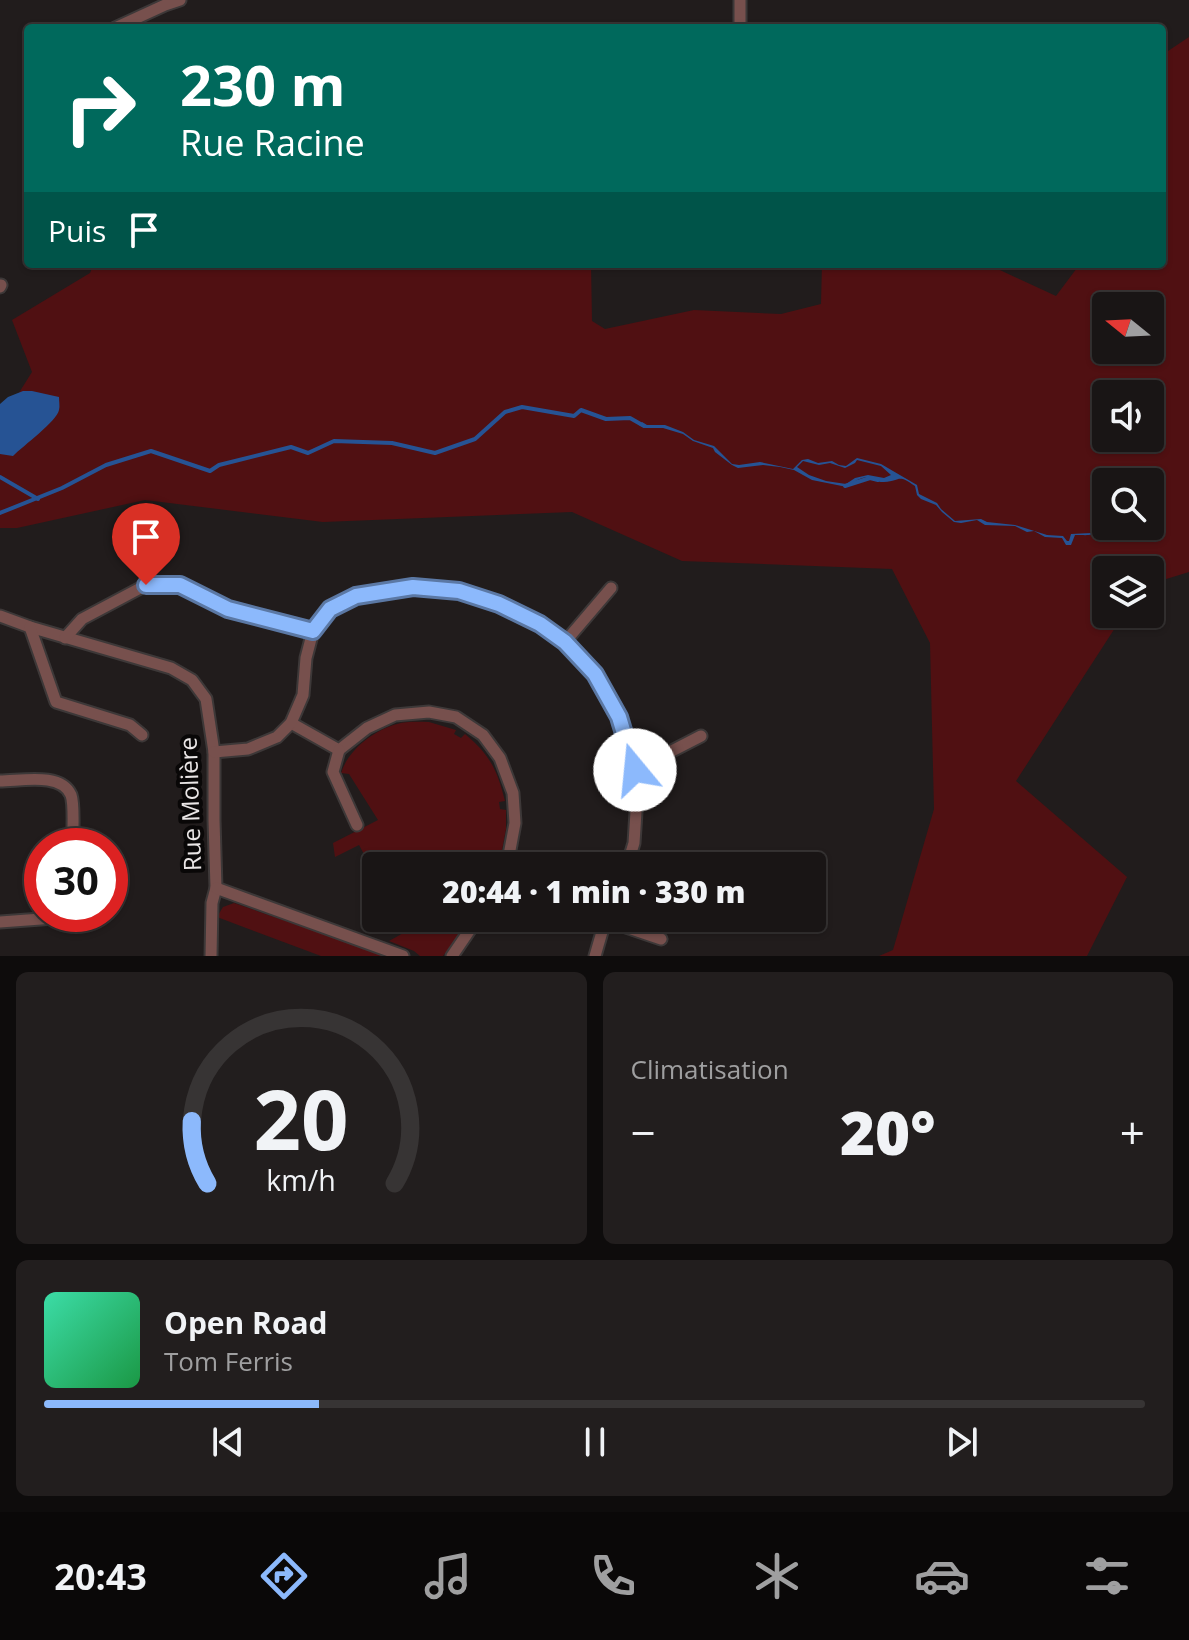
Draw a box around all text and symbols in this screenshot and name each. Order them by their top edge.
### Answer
text: 230 m [180,46,346,122]
icon: right [48,56,152,160]
text: Rue Racine [180,118,365,167]
icon: arrive [122,208,166,252]
text: Puis [48,210,106,251]
north arrow [1092,292,1164,364]
map controls [1092,292,1164,628]
button: sound [1092,380,1164,452]
button: search [1092,468,1164,540]
pin [112,503,180,585]
icon: arrive [124,515,168,559]
button: layers [1092,556,1164,628]
position arrow [593,728,677,812]
street label: Rue Molière [171,736,208,872]
speed limit sign: 30 [24,828,128,932]
text: 20:44 · 1 min · 330 m [442,871,746,912]
text: Climatisation [631,1051,789,1087]
text: 20 [254,1061,349,1174]
text: 20° [840,1091,936,1173]
text: − [631,1102,656,1162]
text: + [1120,1102,1145,1162]
text: km/h [267,1160,336,1199]
text: Open Road [164,1302,328,1343]
text: Tom Ferris [164,1343,293,1379]
icon: previous [206,1420,250,1464]
icon: pause [573,1420,617,1464]
icon: next [940,1420,984,1464]
icon: directions [256,1548,312,1604]
icon: music [420,1548,476,1604]
icon: phone [585,1548,641,1604]
icon: climate [749,1548,805,1604]
icon: car [914,1548,970,1604]
icon: filters [1079,1548,1135,1604]
text: 20:43 [54,1552,147,1601]

